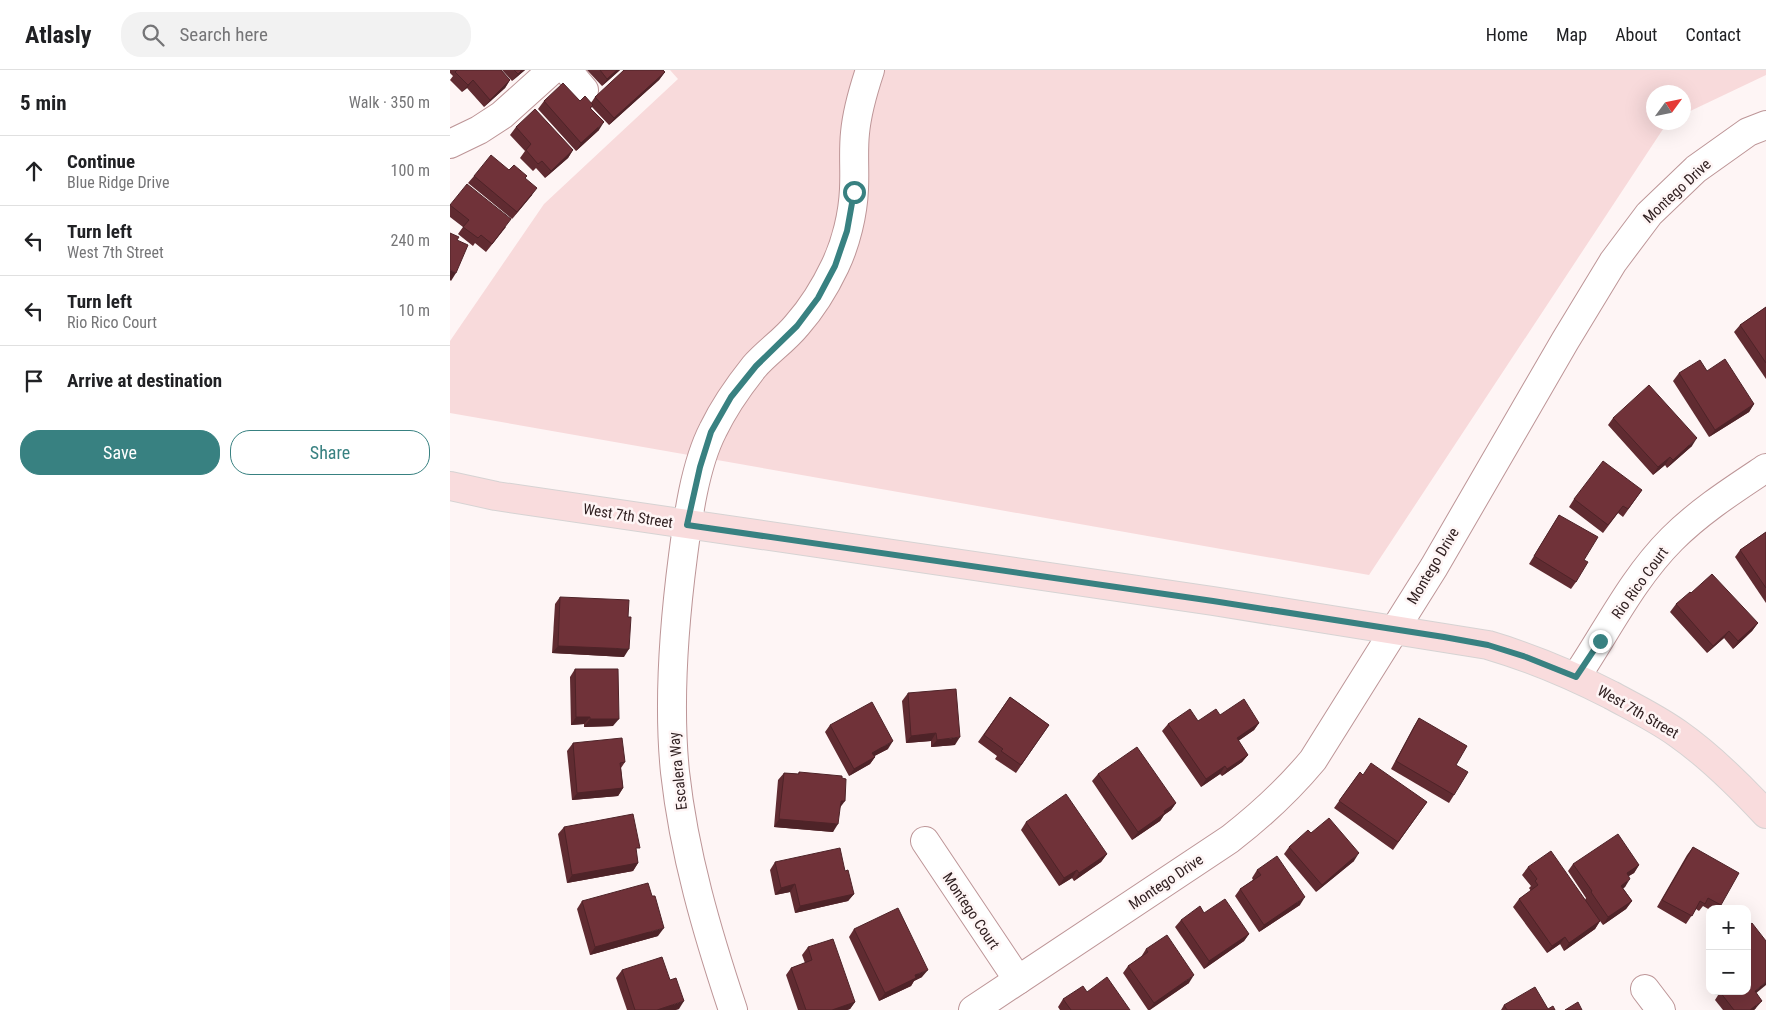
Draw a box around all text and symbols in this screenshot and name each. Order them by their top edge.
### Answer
search box [121,12,471,57]
text: Atlasly [25,21,91,49]
icon: search [139,21,167,49]
text: Search here [179,23,268,46]
text: Home [1486,24,1528,45]
text: Map [1556,24,1587,45]
text: About [1615,24,1657,45]
text: Contact [1685,24,1741,45]
north arrow [1646,85,1691,130]
text: 5 min [20,91,67,115]
text: Walk · 350 m [349,93,430,112]
text: Continue [67,150,135,173]
street label: Montego Drive [1639,155,1715,227]
icon: ahead [20,157,48,185]
text: 100 m [391,161,430,180]
text: Blue Ridge Drive [67,173,169,192]
route start [843,181,866,204]
text: Turn left [67,220,132,243]
icon: left [20,227,48,255]
text: 240 m [391,231,430,250]
text: West 7th Street [67,243,164,262]
text: Turn left [67,290,132,313]
icon: left [20,297,48,325]
text: 10 m [398,301,430,320]
text: Rio Rico Court [67,313,157,332]
icon: arrive [20,367,48,395]
text: Arrive at destination [67,369,222,392]
button: Save [20,430,220,475]
button: Share [230,430,430,475]
street label: West 7th Street [582,500,674,532]
street label: Montego Drive [1403,525,1463,607]
street label: Rio Rico Court [1608,544,1672,622]
route end [1589,630,1612,653]
street label: West 7th Street [1594,682,1682,742]
street label: Escalera Way [665,731,691,811]
street label: Montego Drive [1125,851,1207,913]
street label: Montego Court [939,869,1003,953]
map controls [1706,905,1751,995]
button: + [1706,905,1751,950]
button: − [1706,950,1751,995]

